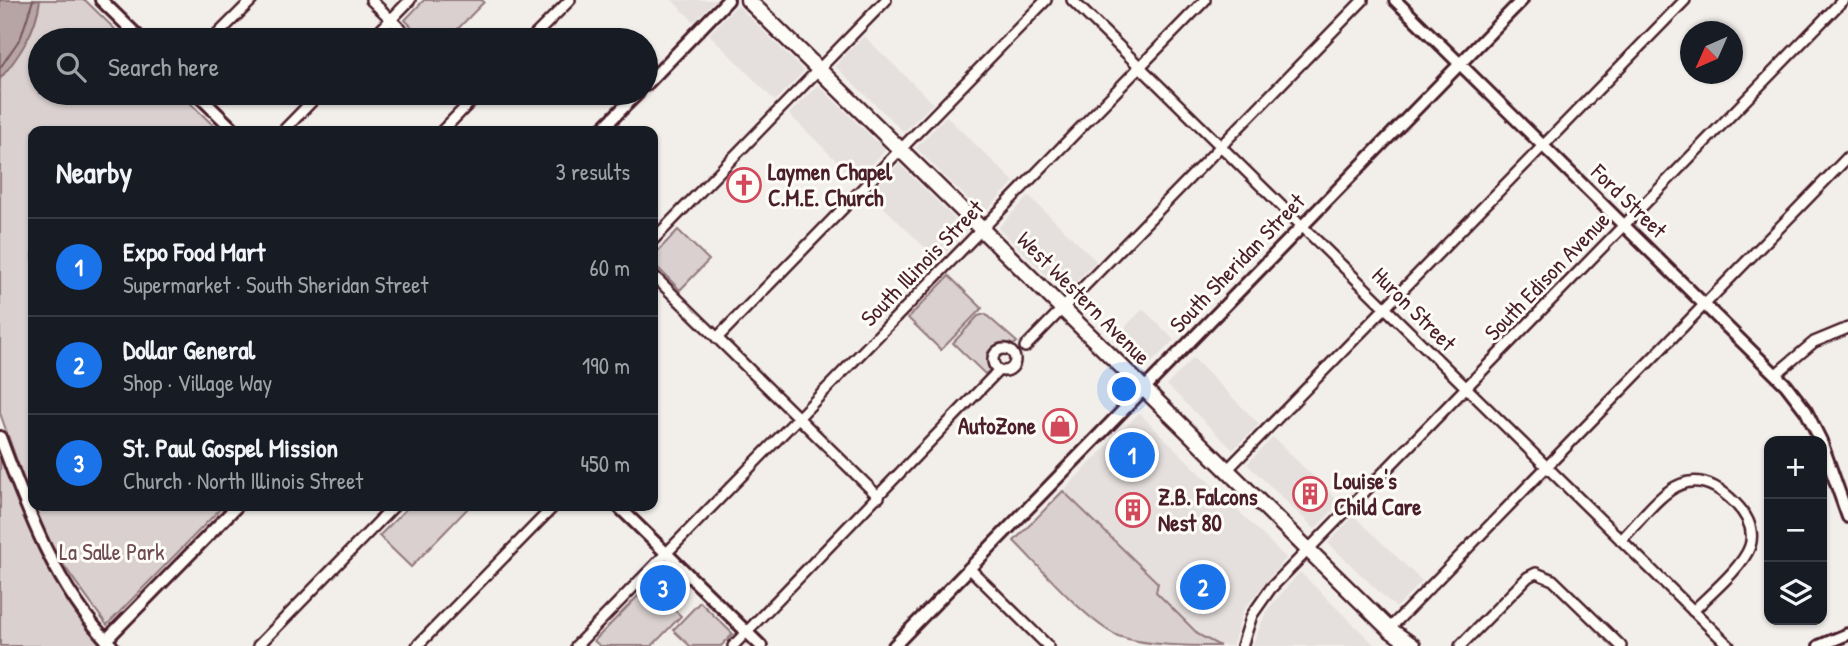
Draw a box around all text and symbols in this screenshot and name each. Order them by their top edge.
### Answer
north arrow [1680,21,1743,84]
search box [28,28,658,105]
icon: search [52,48,90,86]
text: Search here [108,49,219,84]
text: Nearby [56,152,132,192]
text: 3 results [555,156,630,187]
place label: Laymen Chapel C.M.E. Church [768,156,893,213]
street label: Ford Street [1584,156,1675,245]
church icon: Laymen Chapel C.M.E. Church [725,166,763,204]
street label: South Sheridan Street [1162,185,1312,339]
street label: South Illinois Street [853,192,991,333]
street label: South Edison Avenue [1477,204,1616,347]
street label: West Western Avenue [1011,224,1158,371]
text: Expo Food Mart [123,234,265,269]
text: 1 [75,252,83,283]
text: 60 m [590,252,630,283]
street label: Huron Street [1365,260,1464,358]
text: Supermarket · South Sheridan Street [123,269,428,300]
text: Dollar General [123,332,255,367]
text: 2 [74,350,84,381]
text: 190 m [582,350,630,381]
text: Shop · Village Way [123,367,272,398]
your location [1107,372,1141,406]
shop icon: AutoZone [1041,407,1079,445]
place label: AutoZone [958,410,1037,441]
pin: 1 [1109,429,1155,481]
text: St. Paul Gospel Mission [123,430,338,465]
map controls [1764,436,1827,625]
button: + [1764,436,1827,499]
text: 3 [74,448,84,479]
text: 450 m [580,448,630,479]
text: Church · North Illinois Street [123,465,363,496]
place label: Louise's Child Care [1334,465,1422,522]
building icon: Louise's Child Care [1291,475,1329,513]
place label: Z.B. Falcons Nest 80 [1158,481,1258,538]
building icon: Z.B. Falcons Nest 80 [1114,491,1152,529]
button: − [1764,499,1827,562]
park label: La Salle Park [59,536,165,567]
pin: 2 [1180,561,1226,613]
pin: 3 [640,562,686,614]
button: layers [1764,562,1827,625]

